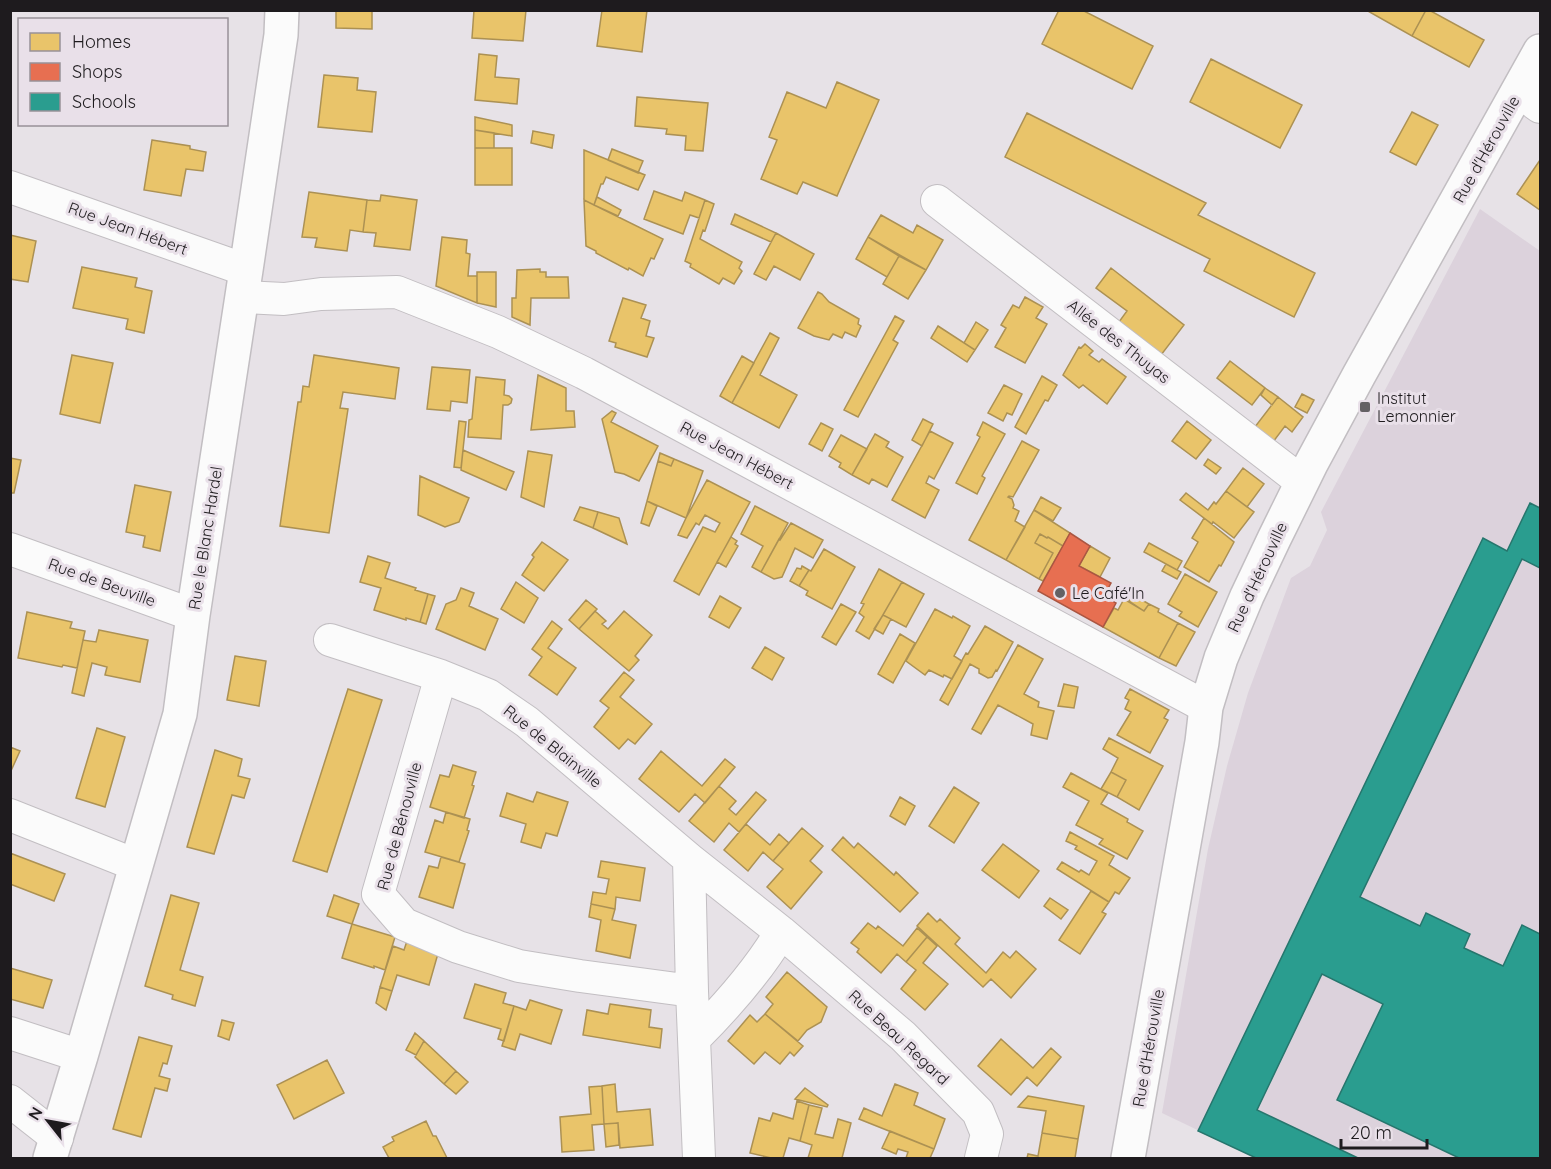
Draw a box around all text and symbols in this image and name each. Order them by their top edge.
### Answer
legend [18,18,228,126]
text: Homes [72,30,131,53]
text: Shops [72,60,123,83]
text: Schools [72,90,136,113]
street label: Rue d'Hérouville [1448,92,1524,206]
street label: Rue Jean Hébert [66,197,190,259]
street label: Allée des Thuyas [1064,295,1174,387]
place label: Institut Lemonnier [1377,388,1456,426]
marker: Institut Lemonnier [1358,400,1372,414]
street label: Rue Jean Hébert [677,417,797,493]
street label: Rue le Blanc Hardel [184,465,226,611]
street label: Rue d'Hérouville [1223,519,1291,635]
street label: Rue de Beuville [46,553,158,611]
place label: Le Café'In [1072,583,1145,603]
marker: Le Café'In [1053,586,1067,600]
street label: Rue de Blainville [500,700,606,792]
street label: Rue de Bénouville [372,760,426,892]
street label: Rue Beau Regard [845,985,953,1089]
street label: Rue d'Hérouville [1128,988,1168,1108]
north arrow [18,1091,78,1151]
text: N [24,1103,47,1123]
scale bar [1341,1112,1426,1150]
text: 20 m [1350,1121,1392,1144]

